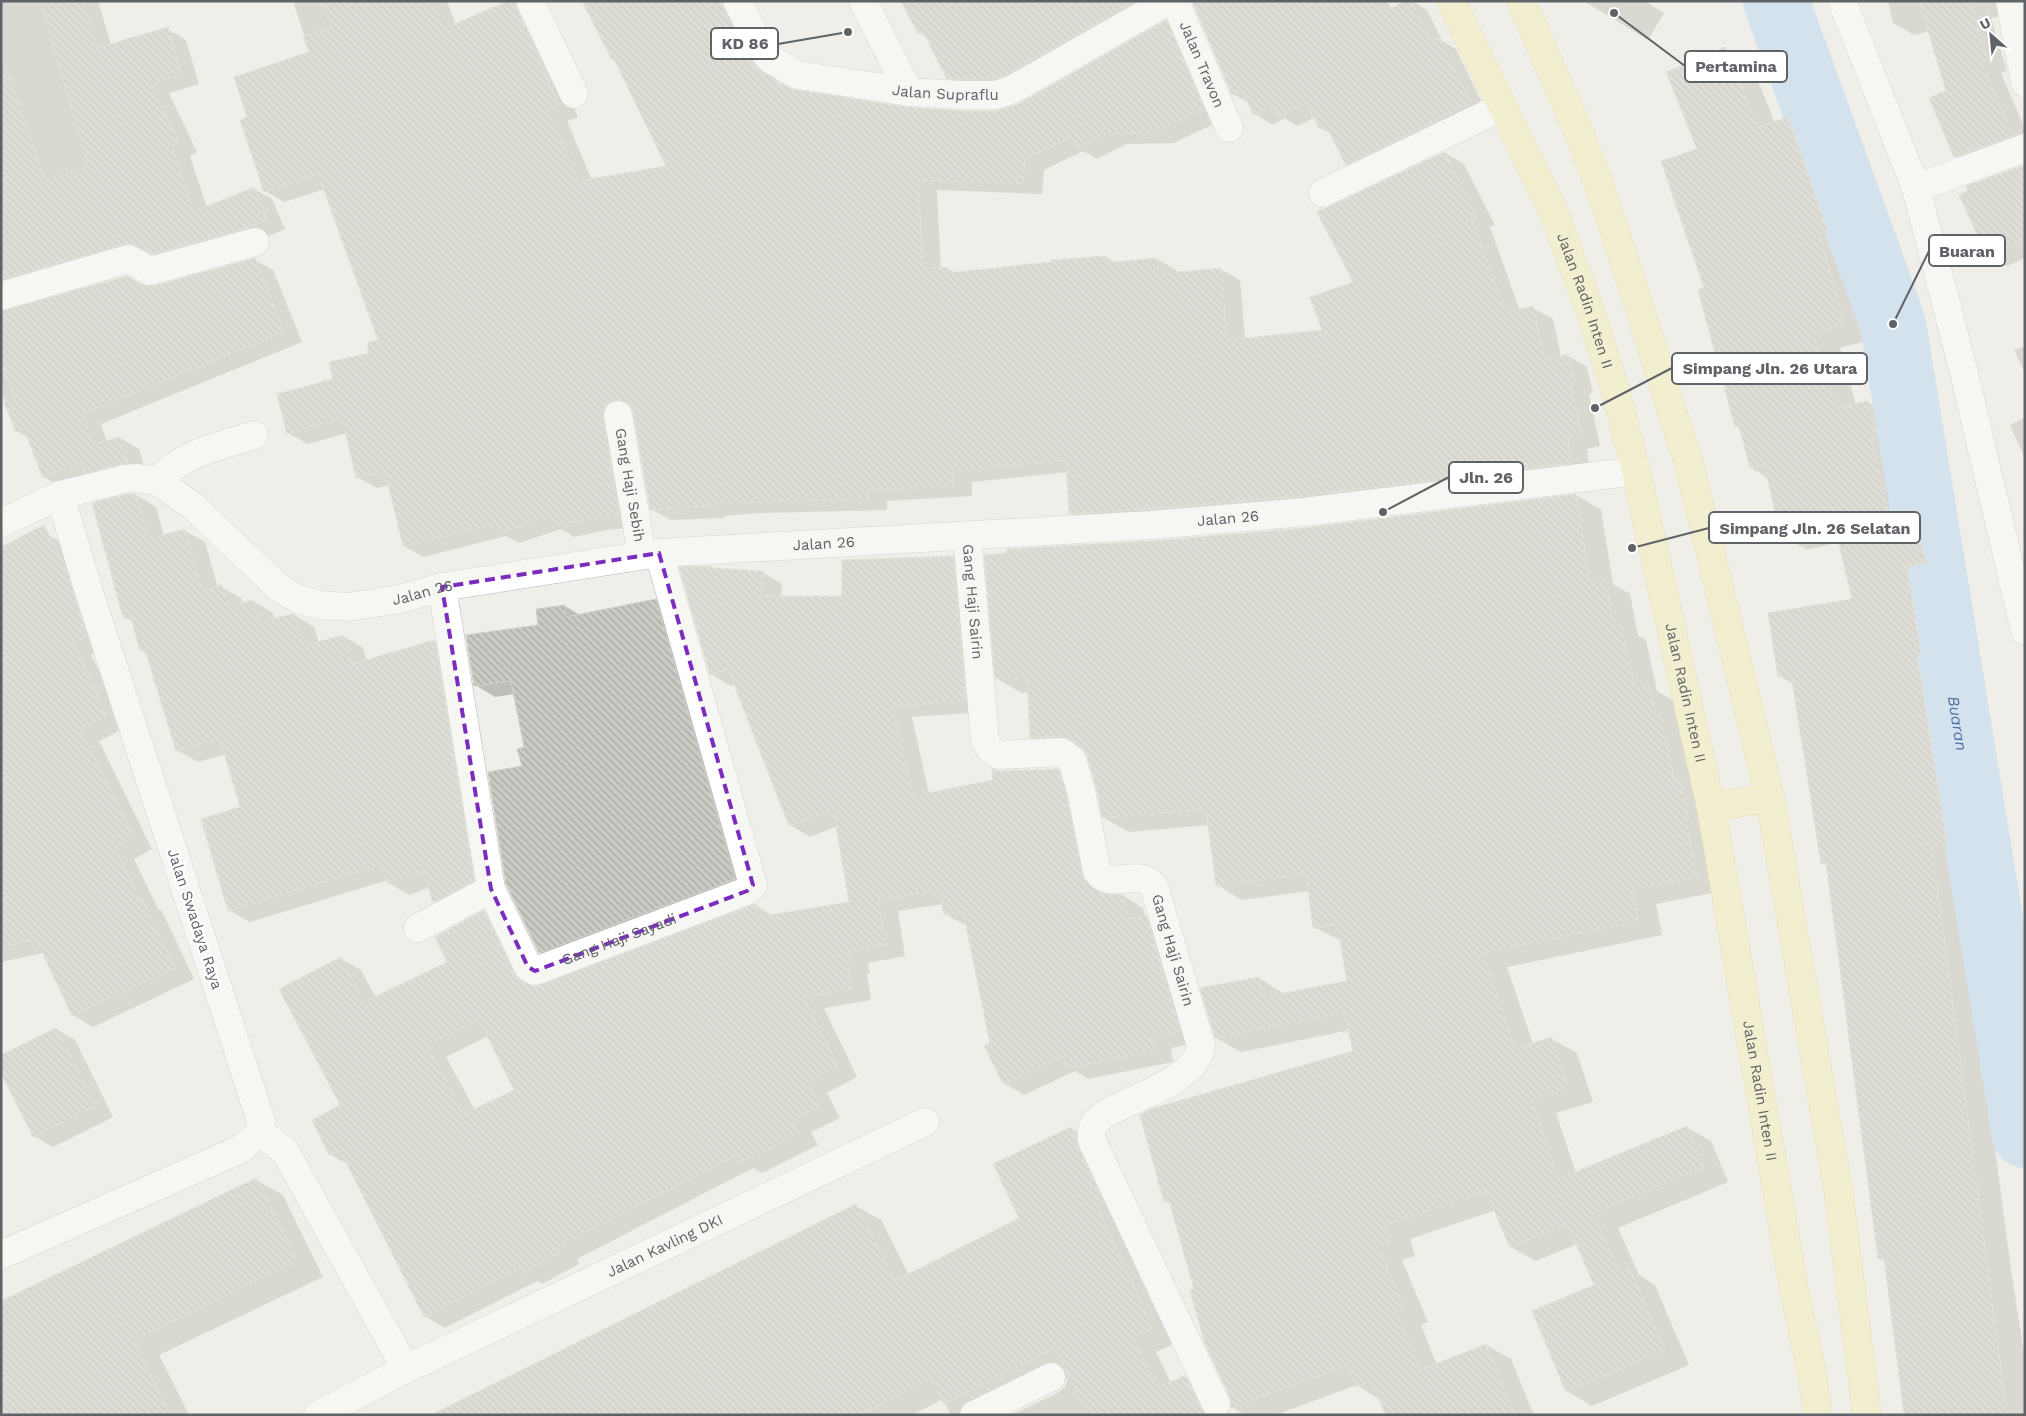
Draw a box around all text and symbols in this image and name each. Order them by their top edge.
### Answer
north arrow [1966,10,2016,60]
text: U [1977,14,1993,33]
street label: Jalan Travon [1176,19,1228,110]
callout: KD 86 [711,28,778,59]
text: KD 86 [721,34,769,53]
callout: Pertamina [1685,51,1787,82]
text: Pertamina [1695,57,1778,76]
street label: Jalan Supraflu [891,81,999,104]
street label: Jalan Radin Inten II [1553,231,1617,371]
callout: Buaran [1929,235,2005,266]
text: Buaran [1939,242,1995,261]
callout: Simpang Jln. 26 Utara [1672,353,1867,384]
text: Simpang Jln. 26 Utara [1683,359,1858,378]
street label: Gang Haji Sebih [611,427,649,543]
callout: Jln. 26 [1449,462,1523,493]
text: Jln. 26 [1459,468,1513,487]
street label: Jalan 26 [1196,507,1260,530]
callout: Simpang Jln. 26 Selatan [1709,512,1920,543]
text: Simpang Jln. 26 Selatan [1720,519,1910,538]
street label: Jalan 26 [792,533,855,554]
street label: Gang Haji Sairin [959,543,987,660]
street label: Jalan 26 [391,576,454,609]
street label: Jalan Radin Inten II [1661,621,1710,764]
water label: Buaran [1944,695,1971,752]
street label: Jalan Swadaya Raya [164,846,226,992]
street label: Gang Haji Sairin [1148,892,1198,1008]
street label: Gang Haji Sayadi [559,910,679,969]
street label: Jalan Radin Inten II [1739,1019,1781,1163]
street label: Jalan Kavling DKI [604,1211,726,1281]

